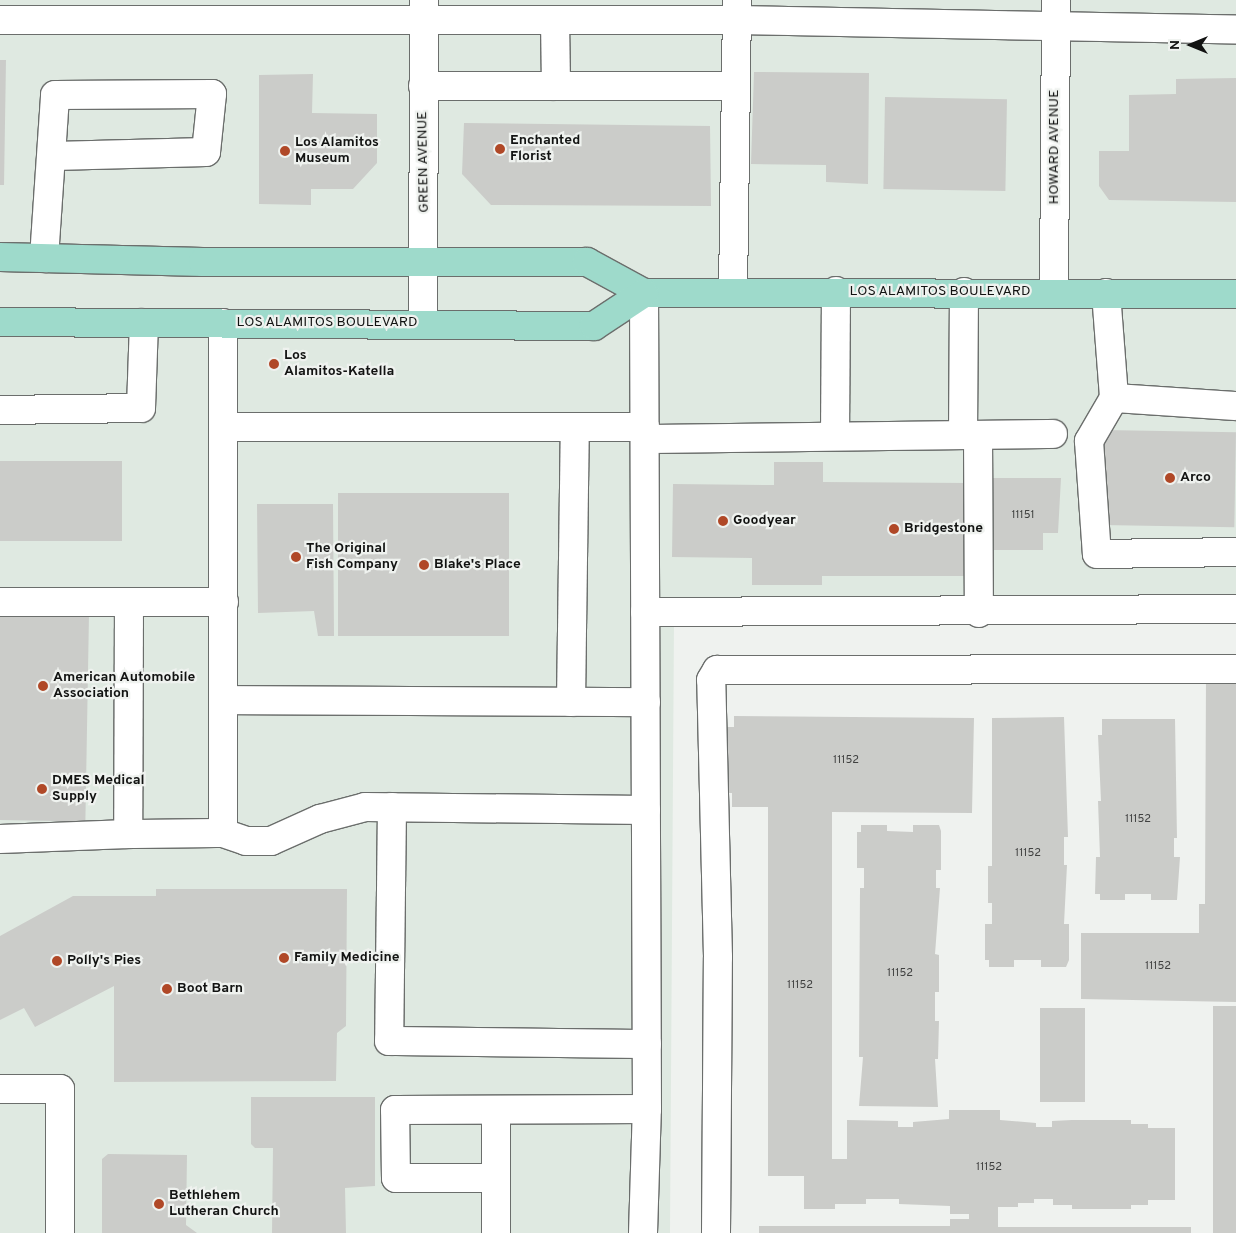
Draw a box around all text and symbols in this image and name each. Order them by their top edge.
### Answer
north arrow [1166,20,1216,70]
text: N [1167,40,1184,50]
street label: HOWARD AVENUE [1047,89,1063,205]
street label: GREEN AVENUE [415,111,433,213]
place label: Enchanted Florist [510,133,580,166]
place label: Los Alamitos Museum [295,135,379,168]
marker: Enchanted Florist [494,143,506,155]
marker: Los Alamitos Museum [279,145,291,157]
street label: LOS ALAMITOS BOULEVARD [849,284,1031,300]
street label: LOS ALAMITOS BOULEVARD [236,315,418,331]
place label: Los Alamitos-Katella [284,348,394,381]
marker: Los Alamitos-Katella [268,358,280,370]
place label: Arco [1180,470,1211,486]
marker: Arco [1164,472,1176,484]
house number: 11151 [1011,508,1035,522]
place label: Goodyear [733,513,796,529]
marker: Goodyear [717,515,729,527]
place label: Bridgestone [904,521,983,537]
marker: Bridgestone [888,523,900,535]
place label: The Original Fish Company [306,541,398,574]
marker: The Original Fish Company [290,551,302,563]
place label: Blake's Place [434,557,521,573]
marker: Blake's Place [418,559,430,571]
place label: American Automobile Association [53,670,196,702]
marker: American Automobile Association [37,680,49,692]
house number: 11152 [833,753,859,767]
place label: DMES Medical Supply [52,773,145,806]
marker: DMES Medical Supply [36,783,48,795]
house number: 11152 [1125,812,1151,826]
house number: 11152 [1015,846,1041,860]
place label: Family Medicine [294,950,400,966]
marker: Family Medicine [278,952,290,964]
place label: Polly's Pies [67,953,141,969]
marker: Polly's Pies [51,955,63,967]
house number: 11152 [1145,959,1171,973]
house number: 11152 [887,966,913,980]
house number: 11152 [787,978,813,992]
place label: Boot Barn [177,981,243,997]
marker: Boot Barn [161,983,173,995]
house number: 11152 [976,1160,1002,1174]
place label: Bethlehem Lutheran Church [169,1188,279,1220]
marker: Bethlehem Lutheran Church [153,1198,165,1210]

